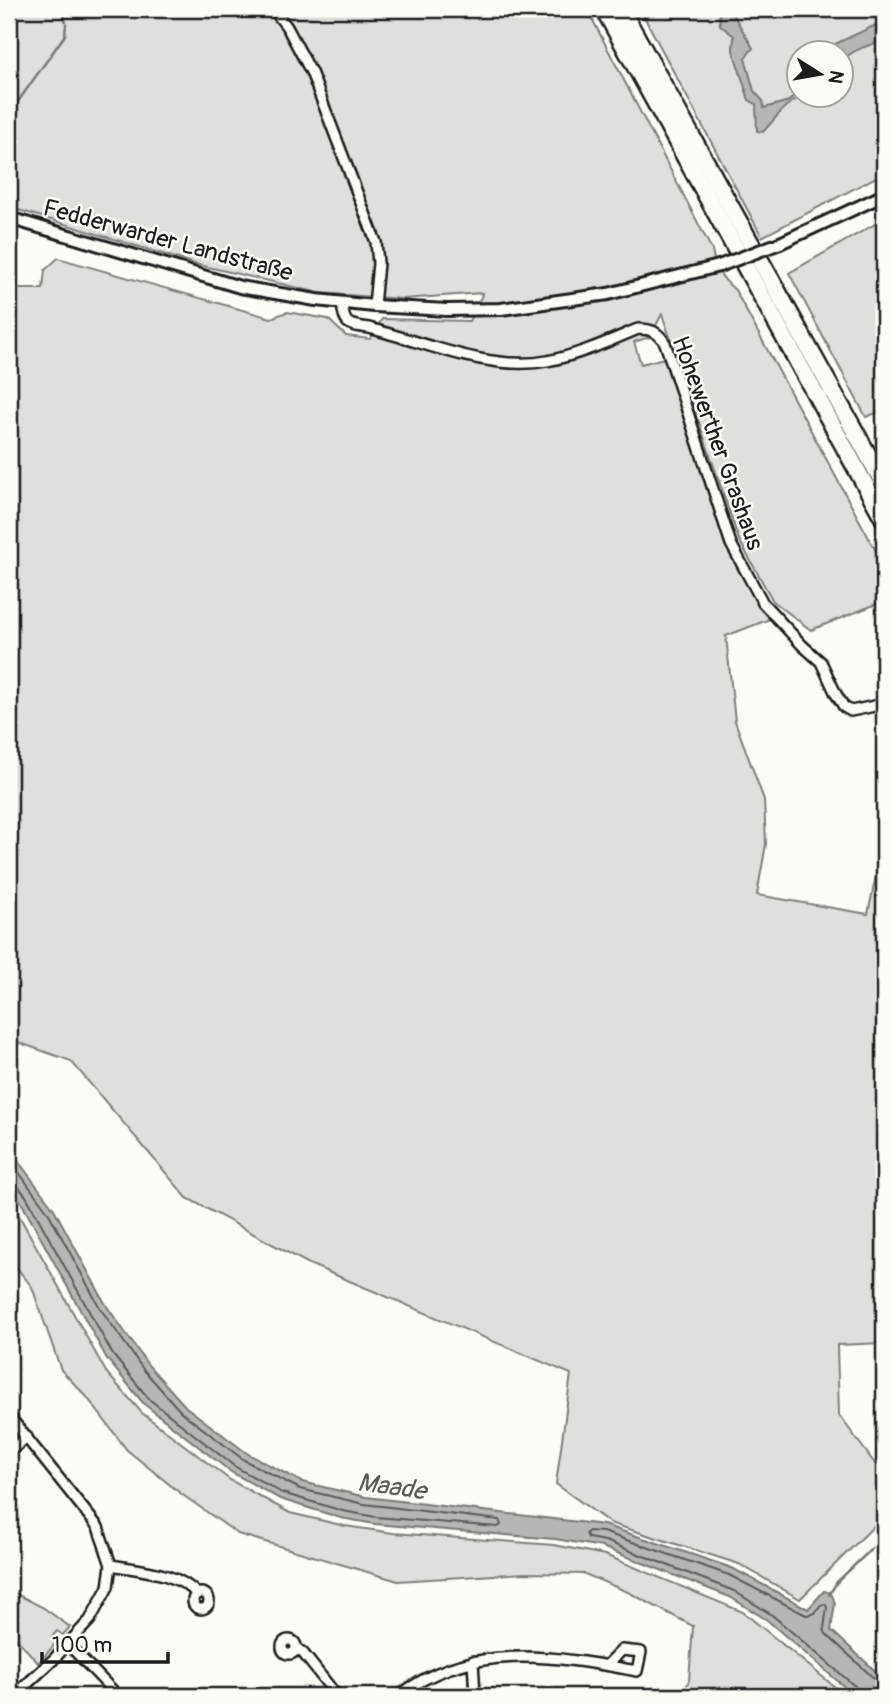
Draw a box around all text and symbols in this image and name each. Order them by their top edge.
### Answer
north arrow [784,38,854,108]
text: N [823,68,849,86]
street label: Fedderwarder Landstraße [40,193,296,288]
street label: Hohewerther Grashaus [665,332,770,554]
water label: Maade [356,1466,430,1508]
scale bar [42,1621,168,1665]
text: 100 m [52,1632,112,1659]

